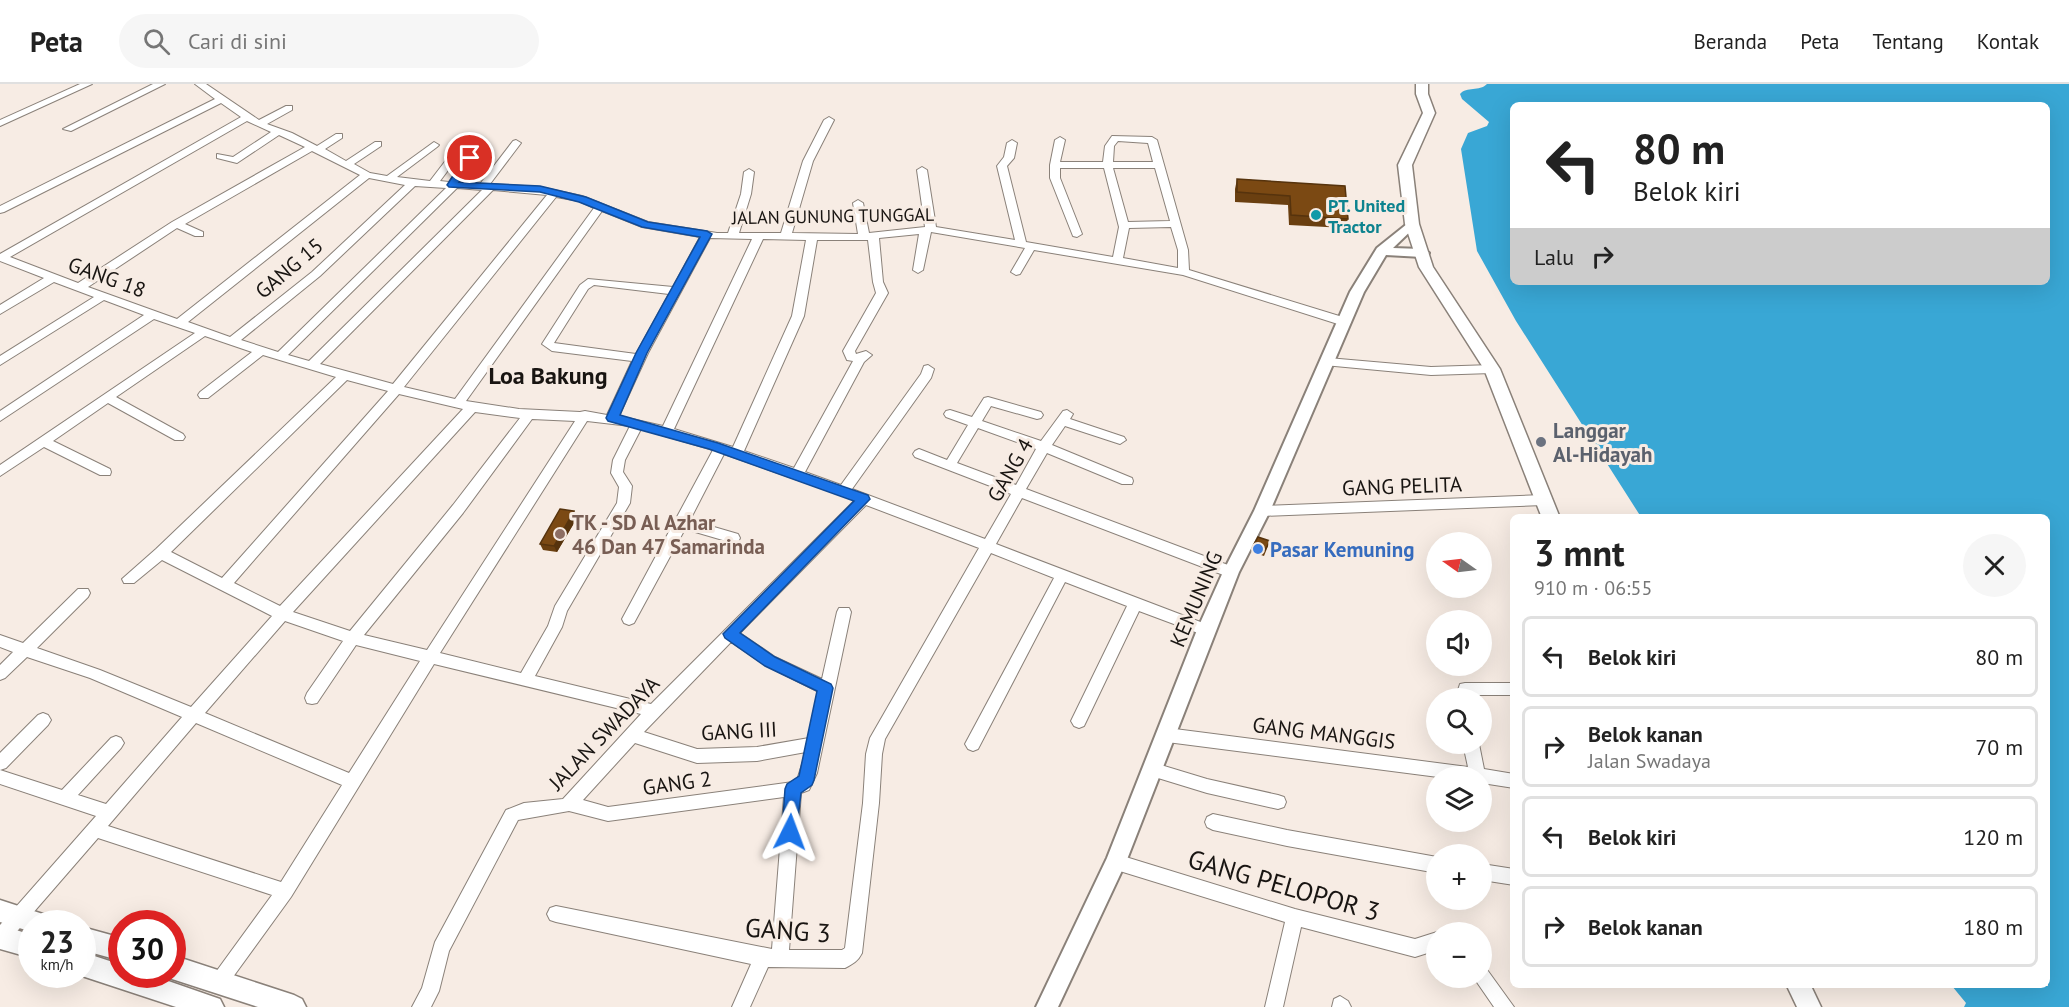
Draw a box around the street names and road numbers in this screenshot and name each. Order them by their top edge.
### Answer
street label: JALAN GUNUNG TUNGGAL [731,203,934,229]
street label: GANG 15 [249,232,329,304]
street label: GANG 18 [65,251,149,303]
street label: GANG 4 [981,433,1039,507]
street label: GANG PELITA [1341,470,1463,502]
street label: KEMUNING [1164,547,1228,651]
street label: JALAN SWADAYA [542,670,666,796]
street label: GANG MANGGIS [1251,711,1397,755]
street label: GANG III [700,716,778,746]
street label: GANG 2 [641,765,713,801]
street label: GANG PELOPOR 3 [1184,842,1384,928]
street label: GANG 3 [744,911,832,949]

